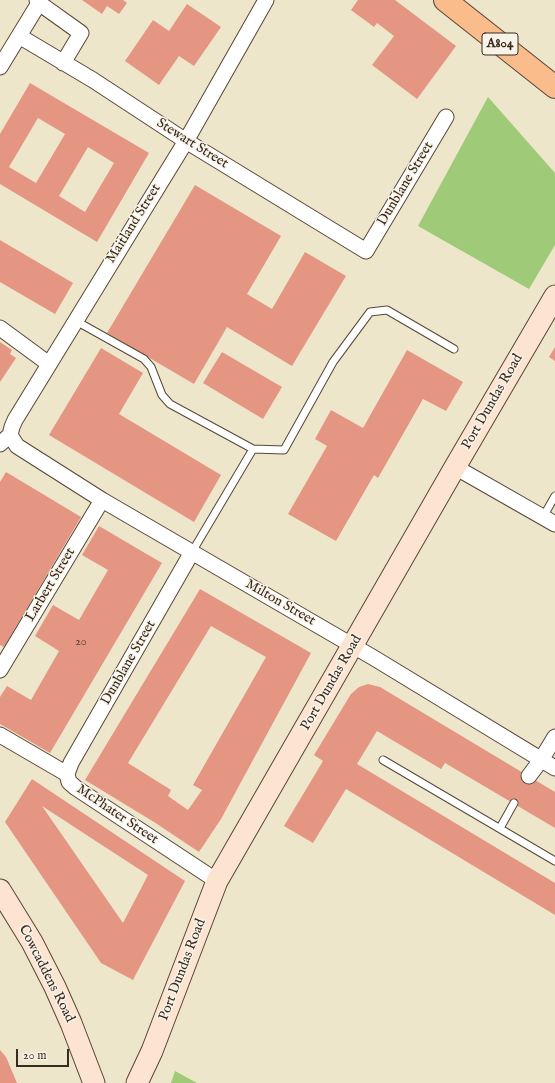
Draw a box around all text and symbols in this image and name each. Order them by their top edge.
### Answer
road number: A804 [482,33,518,55]
street label: Stewart Street [153,115,231,173]
street label: Dunblane Street [374,139,438,229]
street label: Maitland Street [103,181,165,267]
street label: Port Dundas Road [459,351,527,453]
street label: Larbert Street [22,545,80,625]
street label: Milton Street [242,576,318,630]
street label: Dunblane Street [98,618,160,708]
street label: Port Dundas Road [298,632,366,734]
house number: 20 [75,636,87,650]
street label: McPhater Street [73,782,161,848]
street label: Port Dundas Road [156,917,210,1023]
street label: Cowcaddens Road [14,923,78,1025]
scale bar [18,1041,71,1067]
text: 20 m [23,1048,46,1063]

